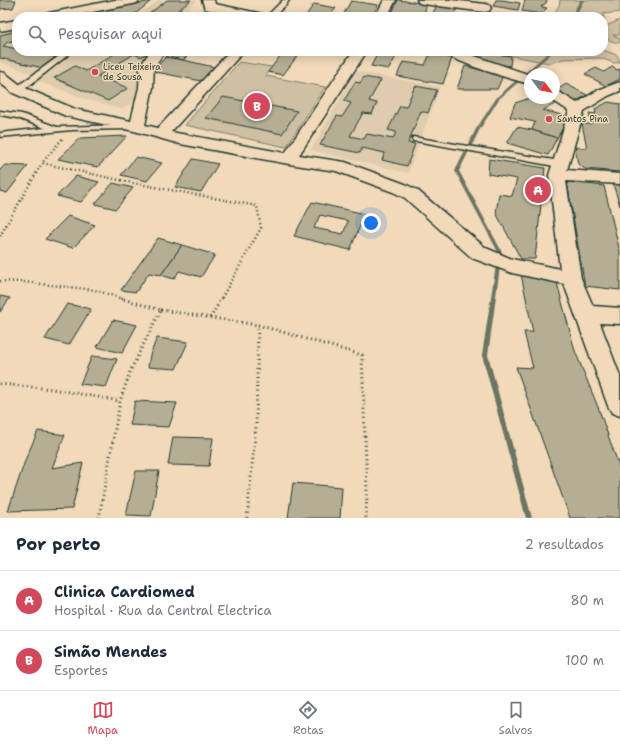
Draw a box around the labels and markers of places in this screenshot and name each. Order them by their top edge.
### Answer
place label: Liceu Teixeira de Sousa [103,61,161,83]
marker: Liceu Teixeira de Sousa [90,67,100,77]
pin: B [244,91,270,121]
place label: Santos Pina [557,113,608,125]
marker: Santos Pina [544,114,554,124]
pin: A [525,175,551,205]

